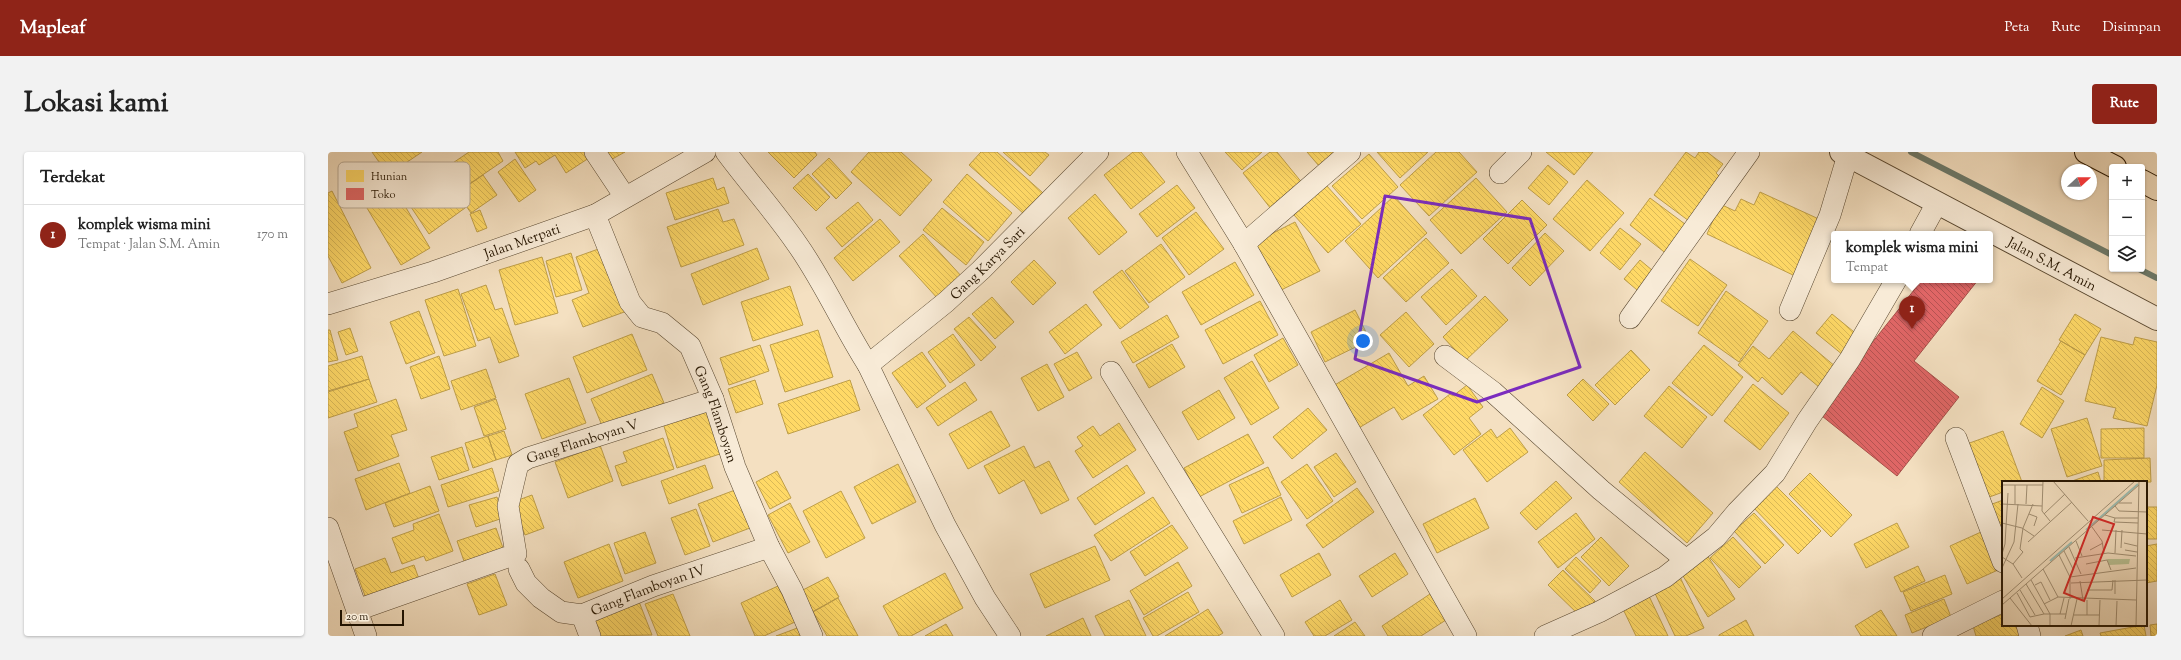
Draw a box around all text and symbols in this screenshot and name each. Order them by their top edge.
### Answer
text: Mapleaf [20,15,86,42]
text: Peta [2004,18,2029,38]
text: Rute [2051,18,2081,38]
text: Disimpan [2103,18,2161,38]
text: Lokasi kami [24,84,168,124]
button: Rute [2092,84,2157,124]
legend [338,162,470,208]
north arrow [2061,164,2097,200]
map controls [2109,164,2145,272]
button: + [2109,164,2145,200]
text: Terdekat [40,166,105,190]
text: Hunian [371,169,408,185]
text: Toko [371,187,396,203]
button: − [2109,200,2145,236]
text: komplek wisma mini [78,215,211,236]
street label: Jalan Merpati [481,220,563,266]
street label: Gang Karya Sari [946,223,1031,306]
text: 1 [51,226,55,244]
text: 170 m [257,226,288,244]
popup [1831,231,1993,283]
street label: Jalan S.M. Amin [2002,233,2099,297]
text: Tempat · Jalan S.M. Amin [78,236,220,254]
button: layers [2109,236,2145,272]
text: komplek wisma mini [1846,238,1978,259]
text: Tempat [1846,259,1888,277]
pin: 1 [1899,296,1925,329]
your location [1353,331,1373,351]
street label: Gang Flamboyan [688,363,741,466]
street label: Gang Flamboyan V [524,415,642,470]
inset map [2002,481,2147,626]
street label: Gang Flamboyan IV [588,561,709,622]
scale bar [340,608,404,627]
text: 20 m [346,609,368,625]

